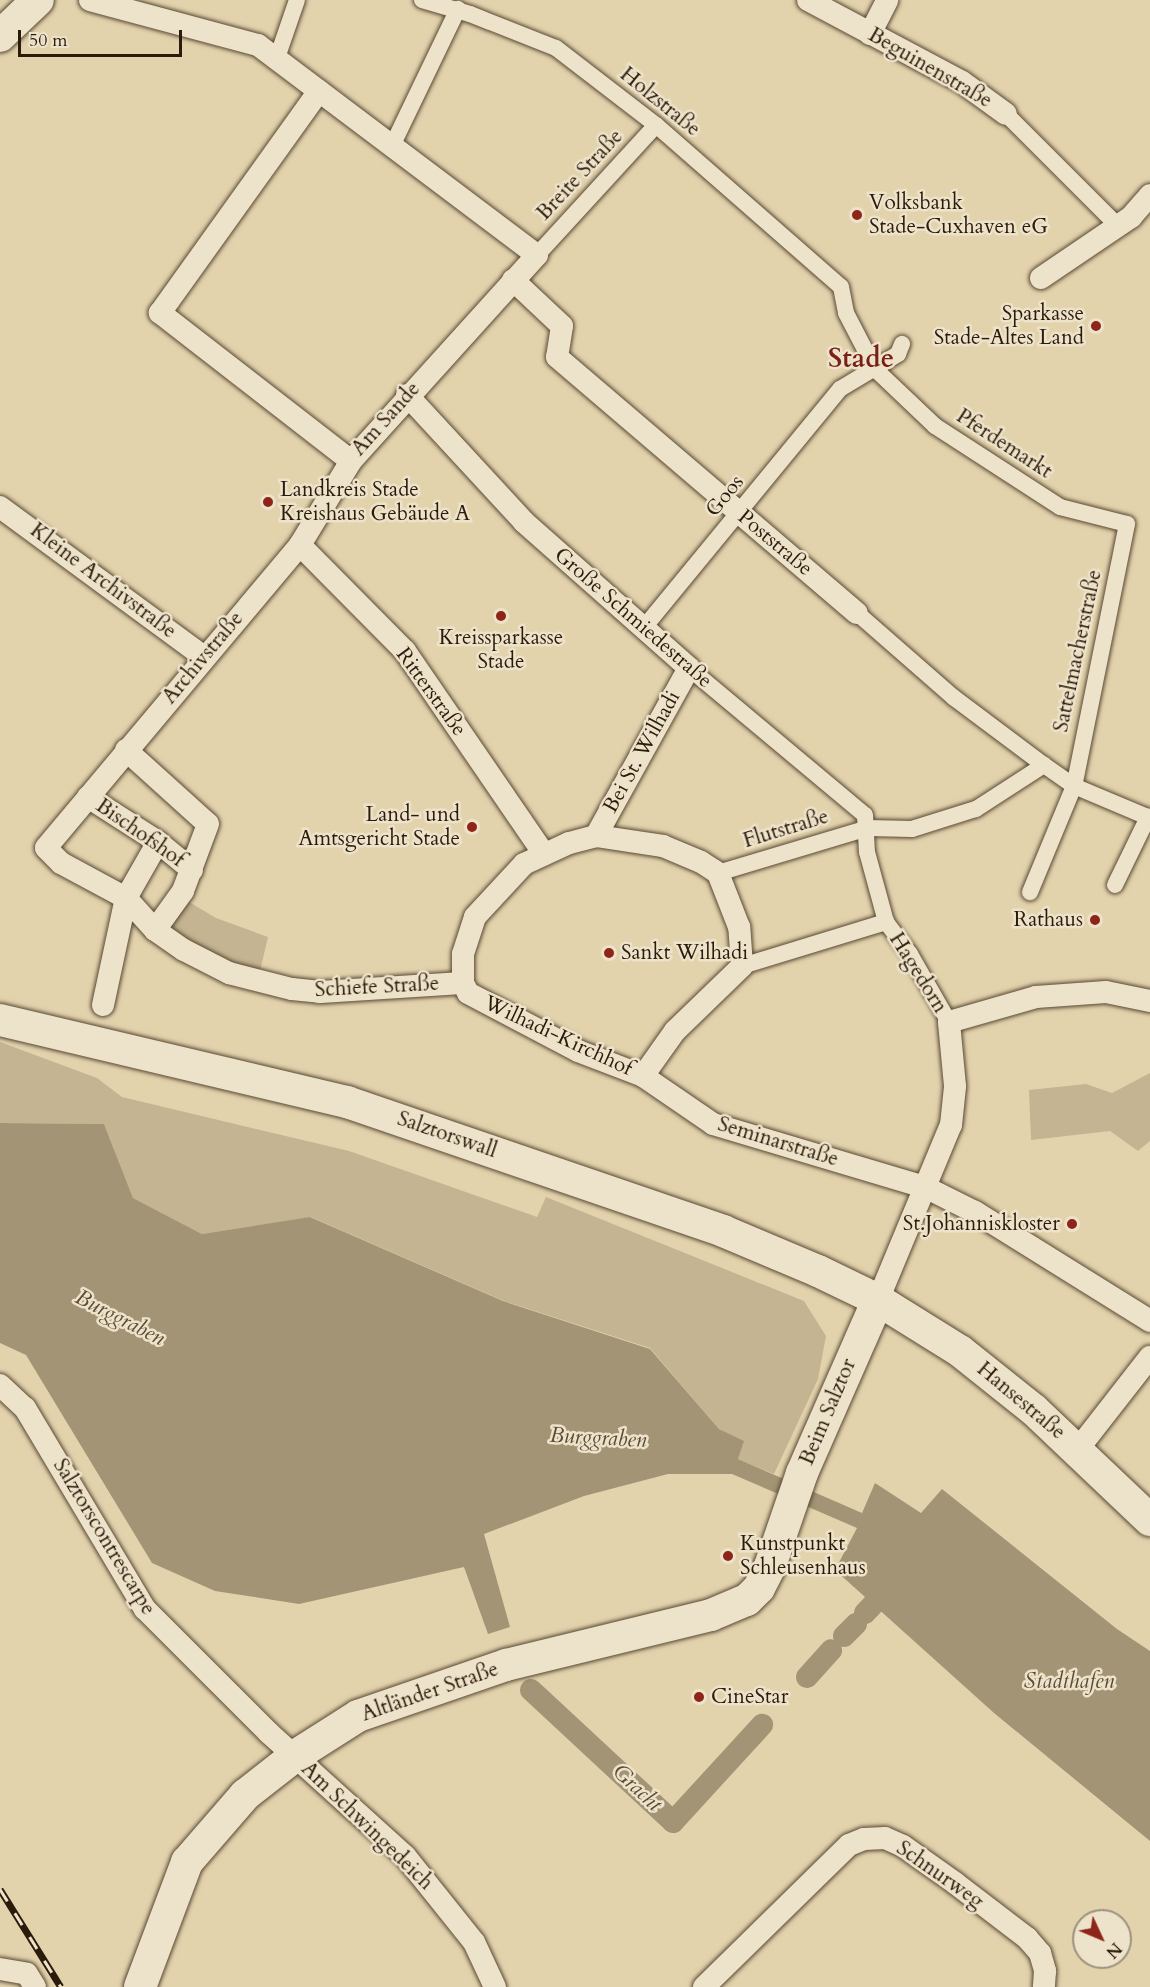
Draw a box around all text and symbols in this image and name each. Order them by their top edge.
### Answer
scale bar [21,18,184,56]
street label: Beguinenstraße [864,22,996,114]
text: 50 m [29,28,68,53]
street label: Holzstraße [615,62,705,142]
street label: Breite Straße [532,124,628,226]
place label: Volksbank Stade-Cuxhaven eG [869,190,1048,240]
marker: Volksbank Stade-Cuxhaven eG [850,208,864,222]
place label: Sparkasse Stade-Altes Land [934,301,1084,351]
marker: Sparkasse Stade-Altes Land [1089,319,1103,333]
district label: Stade [828,343,894,375]
street label: Am Sande [346,377,426,461]
street label: Pferdemarkt [951,404,1057,484]
street label: Goos [701,470,749,522]
place label: Landkreis Stade Kreishaus Gebäude A [280,477,470,527]
marker: Landkreis Stade Kreishaus Gebäude A [261,495,275,509]
street label: Poststraße [732,504,818,582]
street label: Kleine Archivstraße [25,518,181,644]
street label: Große Schmiedestraße [549,542,717,694]
street label: Sattelmacherstraße [1048,568,1108,734]
street label: Archivstraße [157,607,249,709]
marker: Kreissparkasse Stade [494,609,508,623]
place label: Kreissparkasse Stade [439,625,563,675]
street label: Ritterstraße [390,643,472,741]
street label: Bei St. Wilhadi [598,687,686,817]
street label: Bischofshof [91,793,189,873]
place label: Land- und Amtsgericht Stade [298,802,460,852]
street label: Flutstraße [740,804,832,854]
marker: Land- und Amtsgericht Stade [465,820,479,834]
place label: Rathaus [1014,907,1083,933]
marker: Rathaus [1088,913,1102,927]
street label: Hagedorn [883,928,953,1018]
place label: Sankt Wilhadi [621,940,748,966]
marker: Sankt Wilhadi [602,946,616,960]
street label: Schiefe Straße [314,971,440,1003]
street label: Wilhadi-Kirchhof [480,991,636,1081]
street label: Salztorswall [394,1106,500,1164]
street label: Seminarstraße [715,1112,841,1172]
place label: St.Johanniskloster [903,1211,1060,1237]
marker: St.Johanniskloster [1065,1217,1079,1231]
water label: Burggraben [71,1284,169,1352]
street label: Beim Salztor [794,1355,862,1469]
street label: Hansestraße [972,1357,1070,1445]
water label: Burggraben [549,1422,647,1454]
street label: Salztorscontrescarpe [47,1454,161,1620]
place label: Kunstpunkt Schleusenhaus [740,1531,866,1581]
marker: Kunstpunkt Schleusenhaus [721,1549,735,1563]
street label: Altländer Straße [358,1657,502,1727]
water label: Stadthafen [1024,1669,1114,1695]
place label: CineStar [711,1684,788,1710]
marker: CineStar [692,1690,706,1704]
street label: Am Schwingedeich [296,1757,438,1895]
water label: Gracht [607,1759,667,1817]
street label: Schnurweg [891,1836,989,1914]
north arrow [1072,1909,1132,1969]
text: N [1101,1937,1126,1963]

